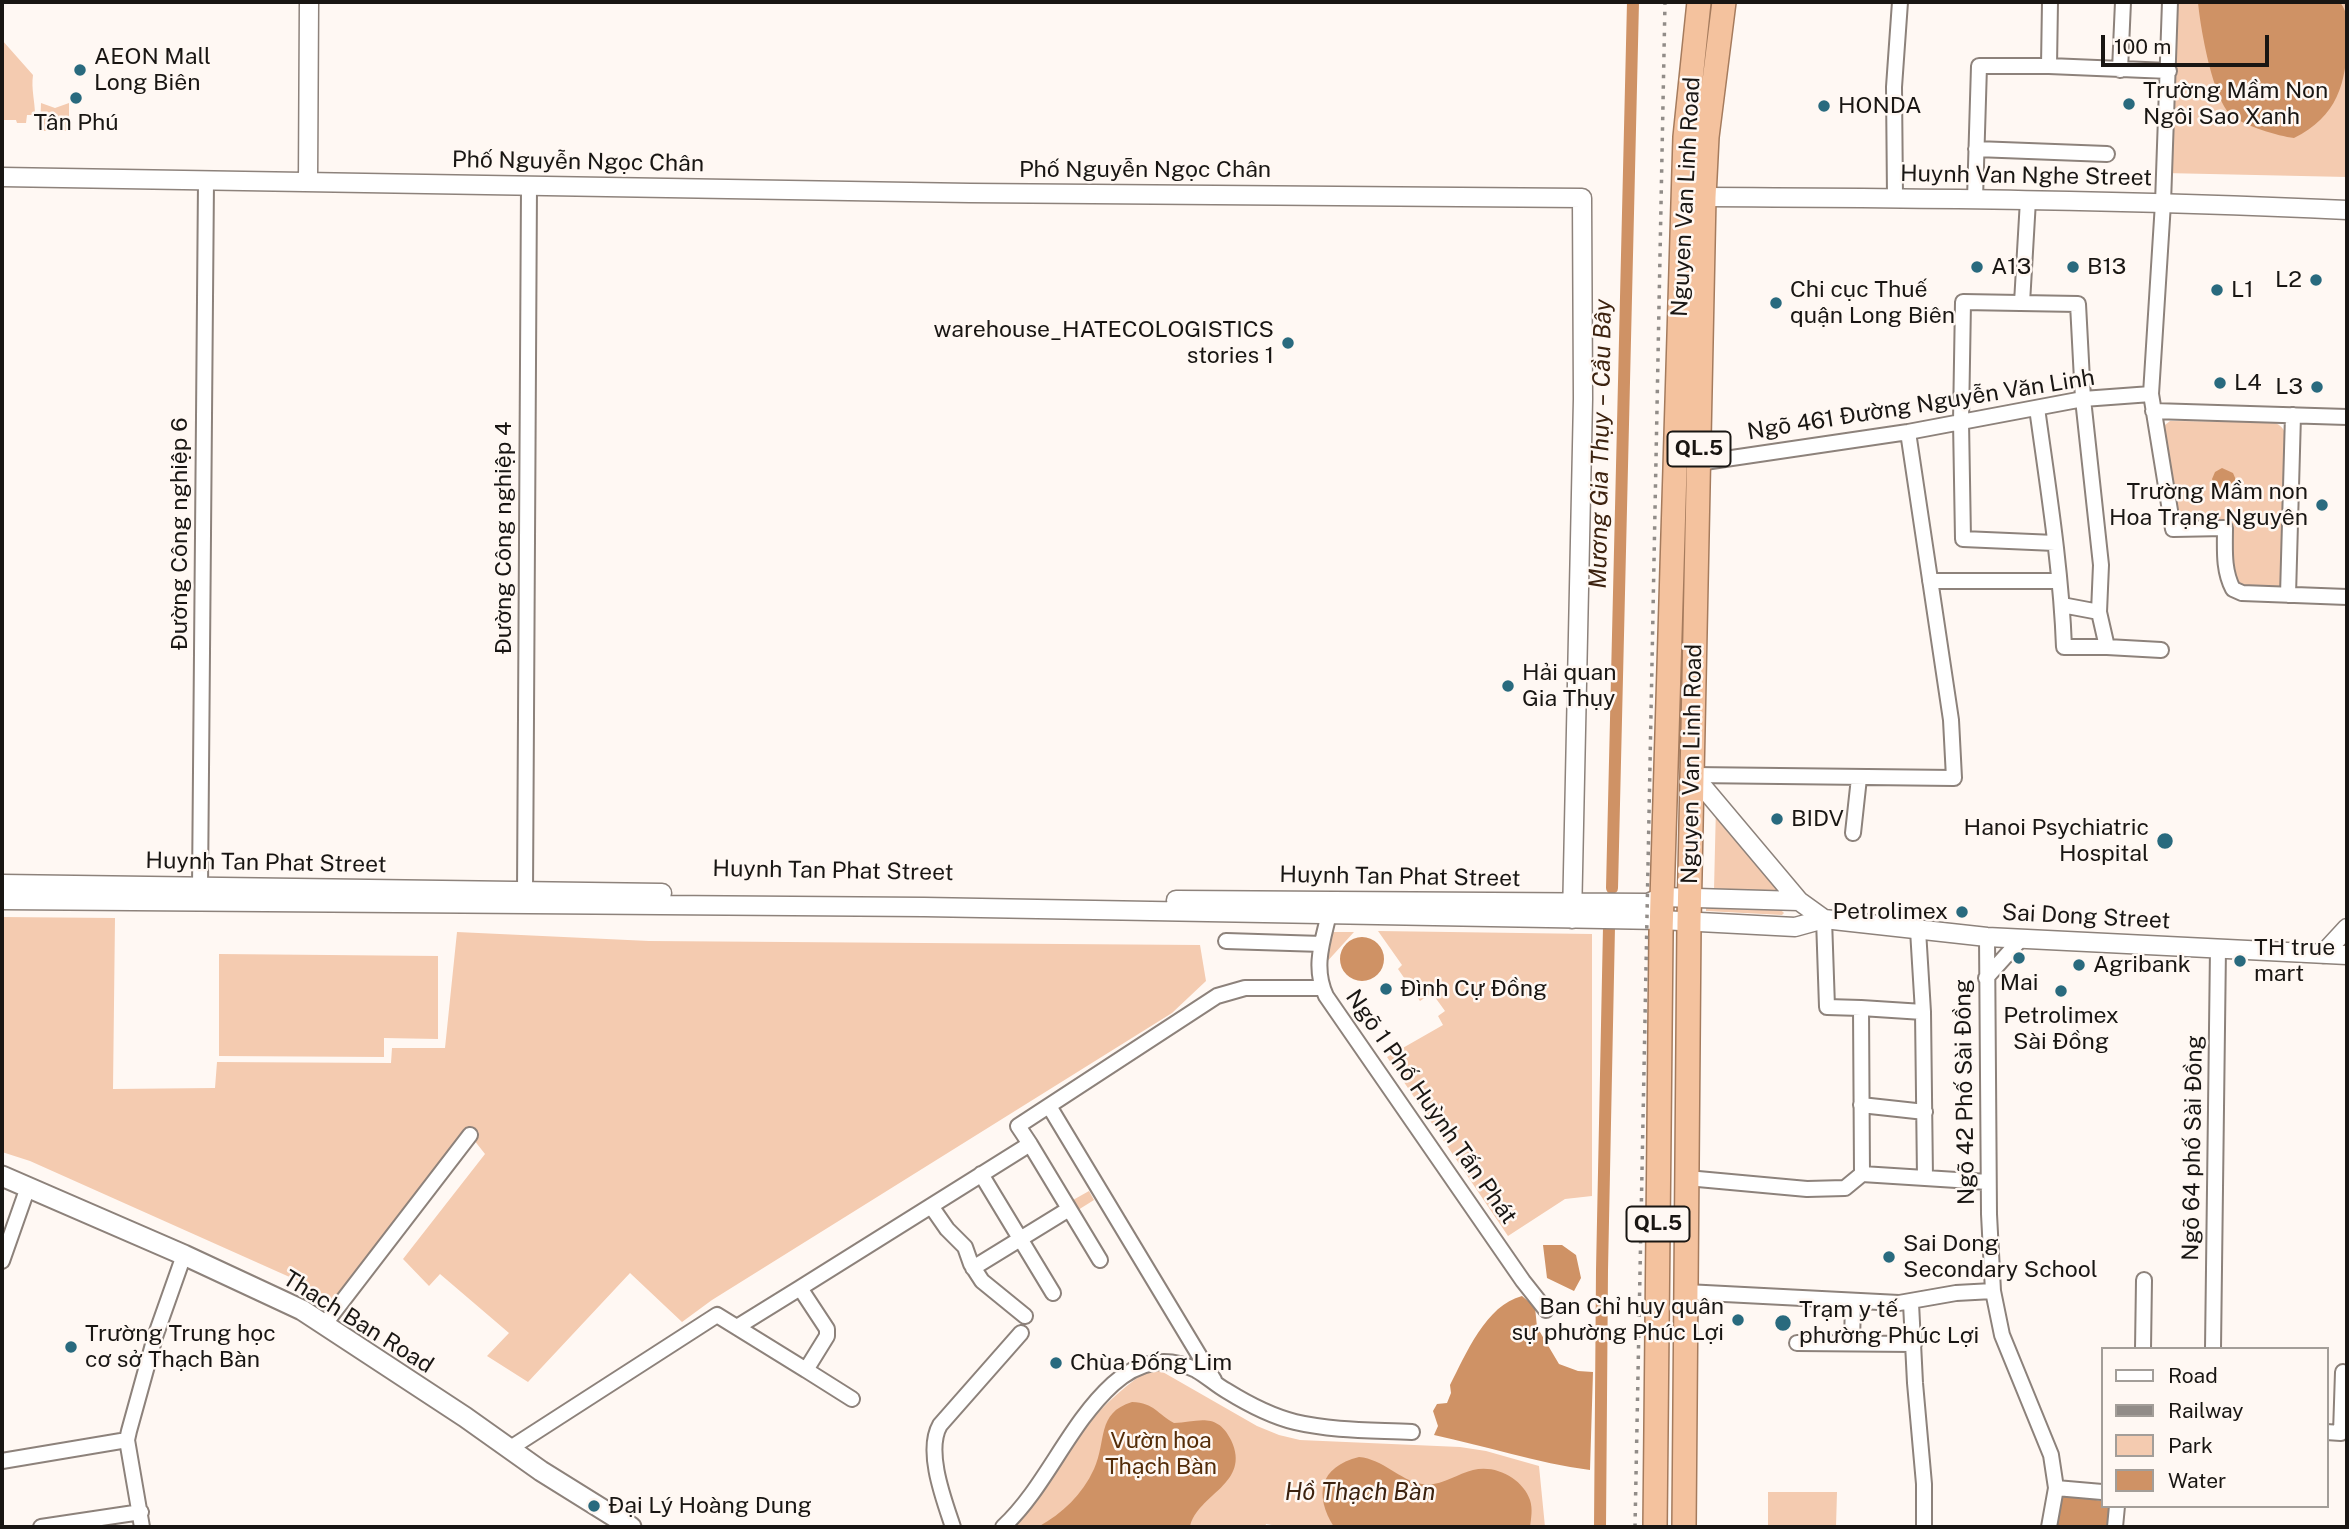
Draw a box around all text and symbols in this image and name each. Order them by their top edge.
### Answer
scale bar [2104,21,2272,65]
text: 100 m [2114,34,2171,59]
place label: AEON Mall Long Biên [94,43,211,97]
marker: AEON Mall Long Biên [72,62,88,78]
street label: Nguyen Van Linh Road [1666,76,1706,318]
place label: Trường Mầm Non Ngôi Sao Xanh [2143,77,2328,131]
marker: Tân Phú [68,90,84,106]
place label: HONDA [1838,92,1921,120]
marker: Trường Mầm Non Ngôi Sao Xanh [2121,96,2137,112]
marker: HONDA [1816,98,1832,114]
place label: Tân Phú [33,109,119,137]
street label: Phố Nguyễn Ngọc Chân [452,146,704,178]
street label: Phố Nguyễn Ngọc Chân [1019,156,1271,184]
street label: Huynh Van Nghe Street [1900,160,2152,192]
place label: A13 [1991,253,2031,281]
place label: B13 [2087,253,2126,281]
marker: A13 [1969,259,1985,275]
marker: B13 [2065,259,2081,275]
place label: L2 [2275,266,2302,294]
marker: L2 [2308,272,2324,288]
place label: Chi cục Thuế quận Long Biên [1790,276,1955,330]
place label: L1 [2231,276,2254,304]
marker: L1 [2209,282,2225,298]
marker: Chi cục Thuế quận Long Biên [1768,295,1784,311]
water label: Mương Gia Thụy – Cầu Bây [1584,299,1618,589]
place label: warehouse_HATECOLOGISTICS stories 1 [934,316,1274,370]
marker: warehouse_HATECOLOGISTICS stories 1 [1280,335,1296,351]
street label: Ngõ 461 Đường Nguyễn Văn Linh [1745,364,2097,446]
place label: L4 [2234,369,2262,397]
place label: L3 [2275,373,2303,401]
marker: L4 [2212,375,2228,391]
marker: L3 [2309,379,2325,395]
street label: Đường Công nghiệp 6 [166,418,194,650]
street label: Đường Công nghiệp 4 [490,421,518,655]
road number: QL.5 [1668,432,1730,466]
place label: Trường Mầm non Hoa Trạng Nguyên [2109,478,2308,532]
marker: Trường Mầm non Hoa Trạng Nguyên [2314,497,2330,513]
street label: Nguyen Van Linh Road [1676,644,1708,884]
place label: Hải quan Gia Thụy [1522,659,1617,713]
marker: Hải quan Gia Thụy [1500,678,1516,694]
place label: BIDV [1791,805,1844,833]
marker: BIDV [1769,811,1785,827]
place label: Hanoi Psychiatric Hospital [1964,814,2149,868]
marker: Hanoi Psychiatric Hospital [2155,831,2175,851]
street label: Huynh Tan Phat Street [145,847,387,879]
street label: Huynh Tan Phat Street [712,855,954,887]
street label: Huynh Tan Phat Street [1279,861,1521,893]
place label: Petrolimex [1833,898,1948,926]
street label: Sai Dong Street [2001,899,2171,935]
marker: Petrolimex [1954,904,1970,920]
place label: TH true mart [2254,934,2335,988]
marker: Mai [2011,950,2027,966]
place label: Agribank [2093,951,2191,979]
marker: TH true mart [2232,953,2248,969]
marker: Agribank [2071,957,2087,973]
place label: Mai [2000,969,2038,997]
place label: Đình Cự Đồng [1400,975,1547,1003]
street label: Ngõ 42 Phố Sài Đồng [1949,979,1981,1205]
marker: Đình Cự Đồng [1378,981,1394,997]
marker: Petrolimex Sài Đồng [2053,983,2069,999]
street label: Ngõ 1 Phố Huỳnh Tấn Phát [1340,985,1522,1229]
place label: Petrolimex Sài Đồng [2003,1002,2119,1056]
street label: Ngõ 64 phố Sài Đồng [2177,1035,2209,1261]
road number: QL.5 [1626,1206,1690,1242]
place label: Sai Dong Secondary School [1903,1230,2098,1284]
marker: Sai Dong Secondary School [1881,1249,1897,1265]
street label: Thach Ban Road [278,1265,438,1379]
place label: Ban Chỉ huy quân sự phường Phúc Lợi [1512,1293,1724,1347]
place label: Trạm y tế phường Phúc Lợi [1799,1296,1979,1350]
marker: Ban Chỉ huy quân sự phường Phúc Lợi [1730,1312,1746,1328]
marker: Trạm y tế phường Phúc Lợi [1773,1313,1793,1333]
place label: Trường Trung học cơ sở Thạch Bàn [85,1320,276,1374]
marker: Trường Trung học cơ sở Thạch Bàn [63,1339,79,1355]
legend [2100,1347,2328,1508]
place label: Chùa Đống Lim [1070,1349,1232,1377]
marker: Chùa Đống Lim [1048,1355,1064,1371]
text: Road [2168,1363,2218,1388]
text: Railway [2168,1398,2244,1423]
park label: Vườn hoa Thạch Bàn [1105,1427,1217,1481]
text: Park [2168,1433,2213,1458]
text: Water [2168,1468,2226,1493]
water label: Hồ Thạch Bàn [1285,1479,1435,1507]
place label: Đại Lý Hoàng Dung [608,1492,812,1520]
marker: Đại Lý Hoàng Dung [586,1498,602,1514]

